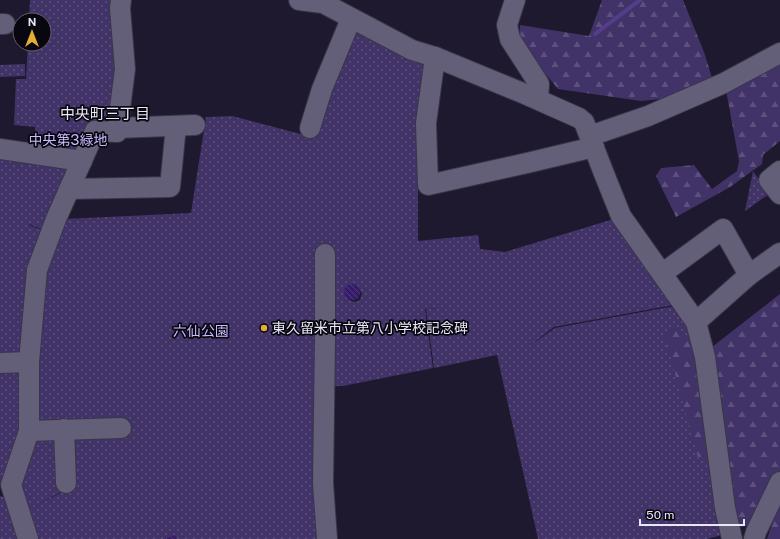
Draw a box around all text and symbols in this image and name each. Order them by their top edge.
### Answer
north arrow [12,12,52,52]
text: N [28,16,36,28]
district label: 中央町三丁目 [60,105,150,122]
park label: 中央第3緑地 [29,132,107,148]
place label: 東久留米市立第八小学校記念碑 [272,320,468,336]
park label: 六仙公園 [173,323,229,339]
marker: 東久留米市立第八小学校記念碑 [259,323,269,333]
scale bar [640,501,744,527]
text: 50 m [646,508,674,522]

